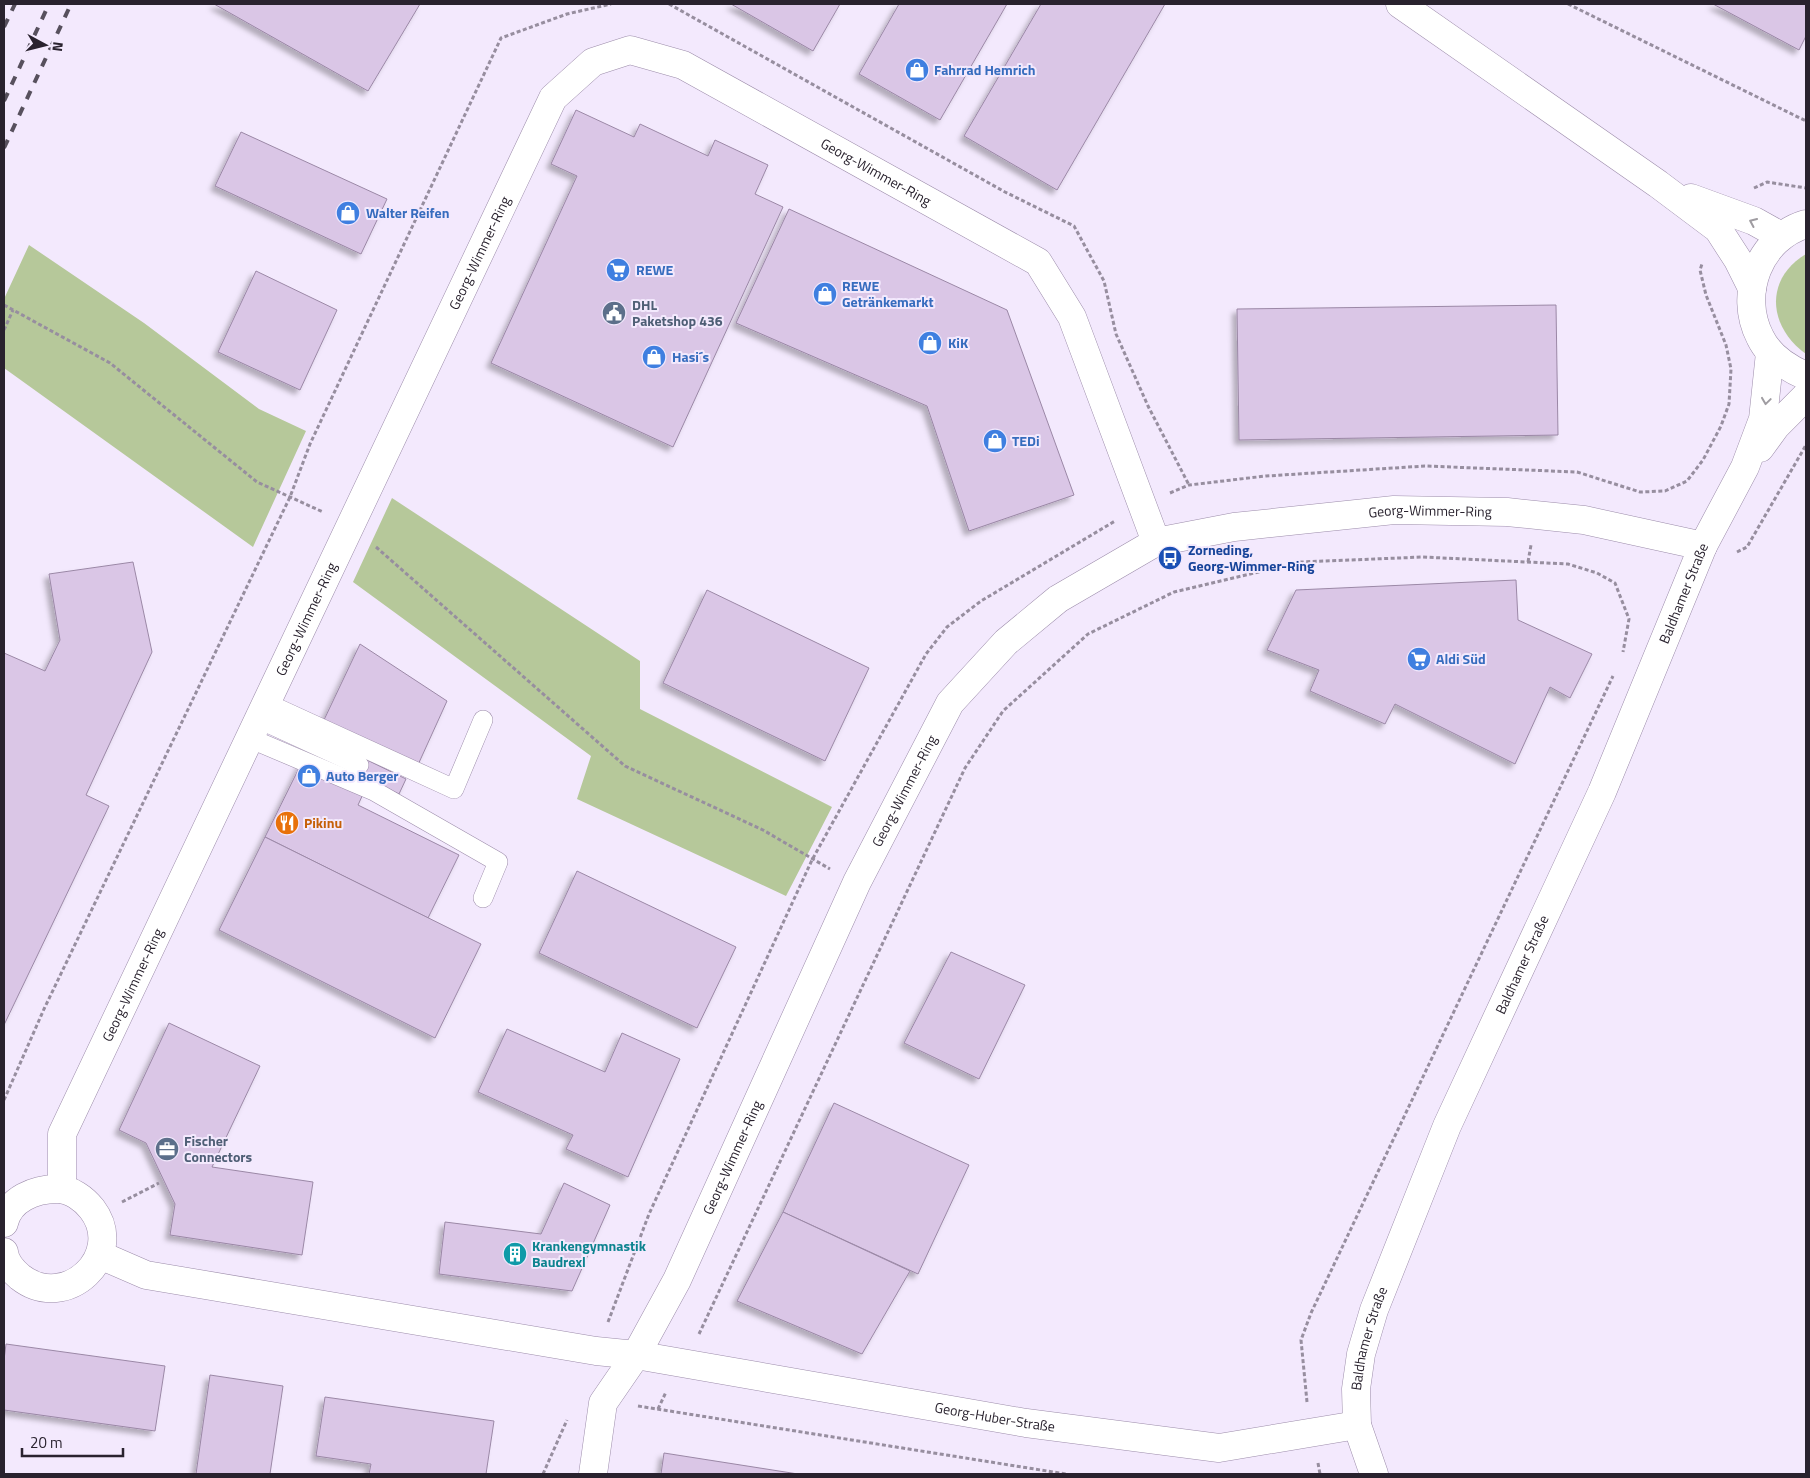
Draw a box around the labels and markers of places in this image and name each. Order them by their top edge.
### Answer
shop icon: Fahrrad Hemrich [904,57,930,83]
place label: Fahrrad Hemrich [934,59,1036,80]
shop icon: Walter Reifen [335,200,361,226]
place label: Walter Reifen [366,202,449,223]
supermarket icon: REWE [605,257,631,283]
place label: REWE [636,259,673,280]
place label: REWE Getränkemarkt [842,275,934,312]
shop icon: REWE Getränkemarkt [812,281,838,307]
place label: DHL Paketshop 436 [632,294,723,331]
public building icon: DHL Paketshop 436 [601,300,627,326]
shop icon: KiK [917,330,943,356]
place label: KiK [948,332,969,353]
shop icon: Hasi´s [641,344,667,370]
place label: Hasi´s [672,346,710,367]
shop icon: TEDi [982,428,1008,454]
place label: TEDi [1012,430,1040,451]
place label: Zorneding, Georg-Wimmer-Ring [1188,539,1315,576]
bus stop icon: Zorneding, Georg-Wimmer-Ring [1157,545,1183,571]
supermarket icon: Aldi Süd [1406,646,1432,672]
place label: Aldi Süd [1436,648,1486,669]
shop icon: Auto Berger [296,763,322,789]
place label: Auto Berger [326,765,399,786]
restaurant icon: Pikinu [274,810,300,836]
place label: Pikinu [304,812,342,833]
place label: Fischer Connectors [184,1130,253,1167]
office icon: Fischer Connectors [154,1136,180,1162]
place label: Krankengymnastik Baudrexl [532,1235,647,1272]
building icon: Krankengymnastik Baudrexl [502,1241,528,1267]

